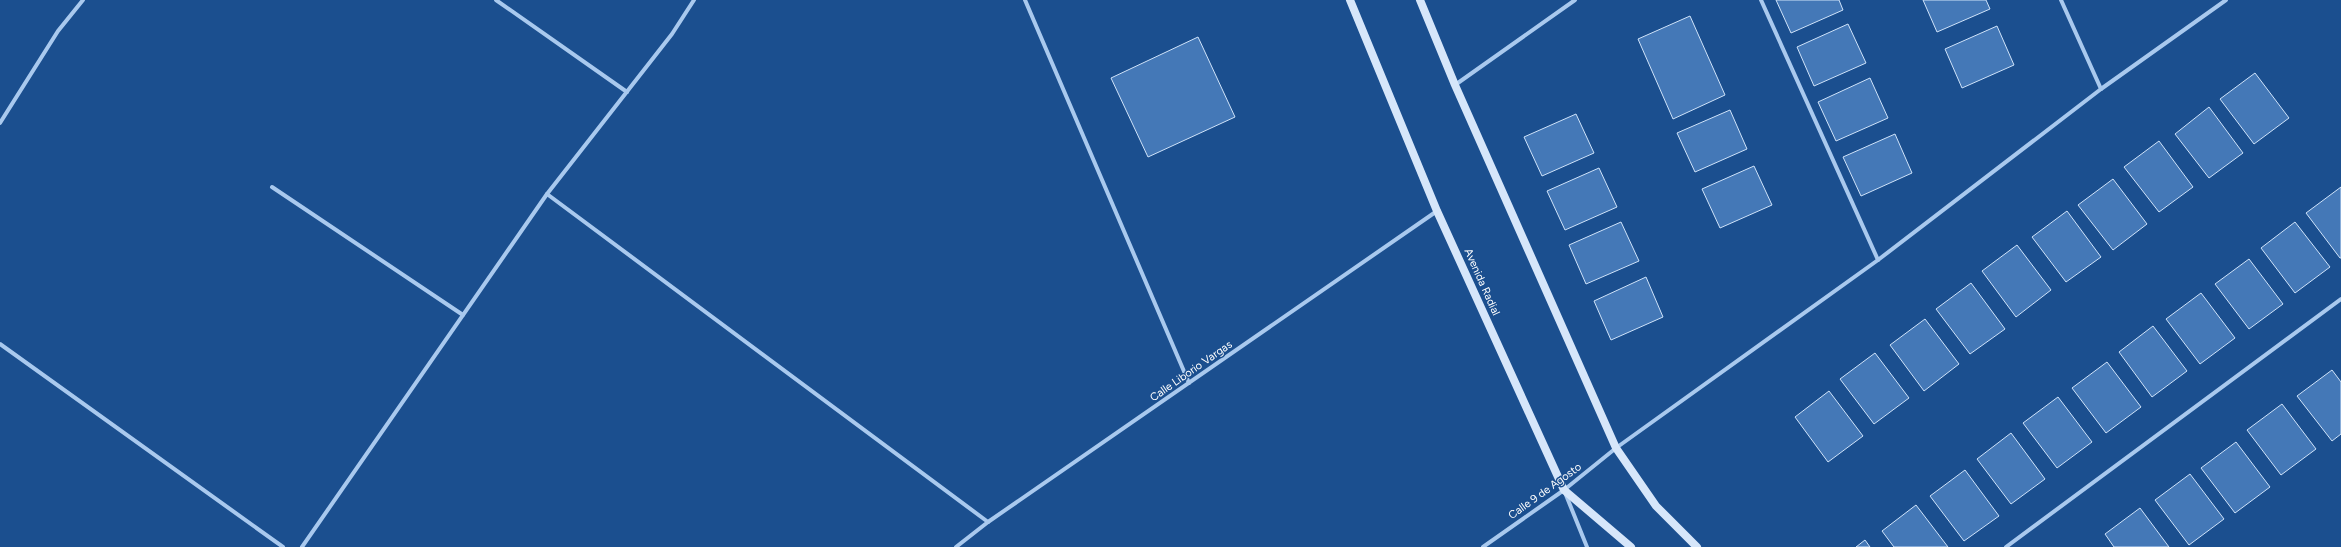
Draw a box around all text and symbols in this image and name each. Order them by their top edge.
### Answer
street label: Avenida Radial [1461,247,1503,317]
street label: Calle Liborio Vargas [1147,338,1235,404]
street label: Calle 9 de Agosto [1506,460,1584,522]

